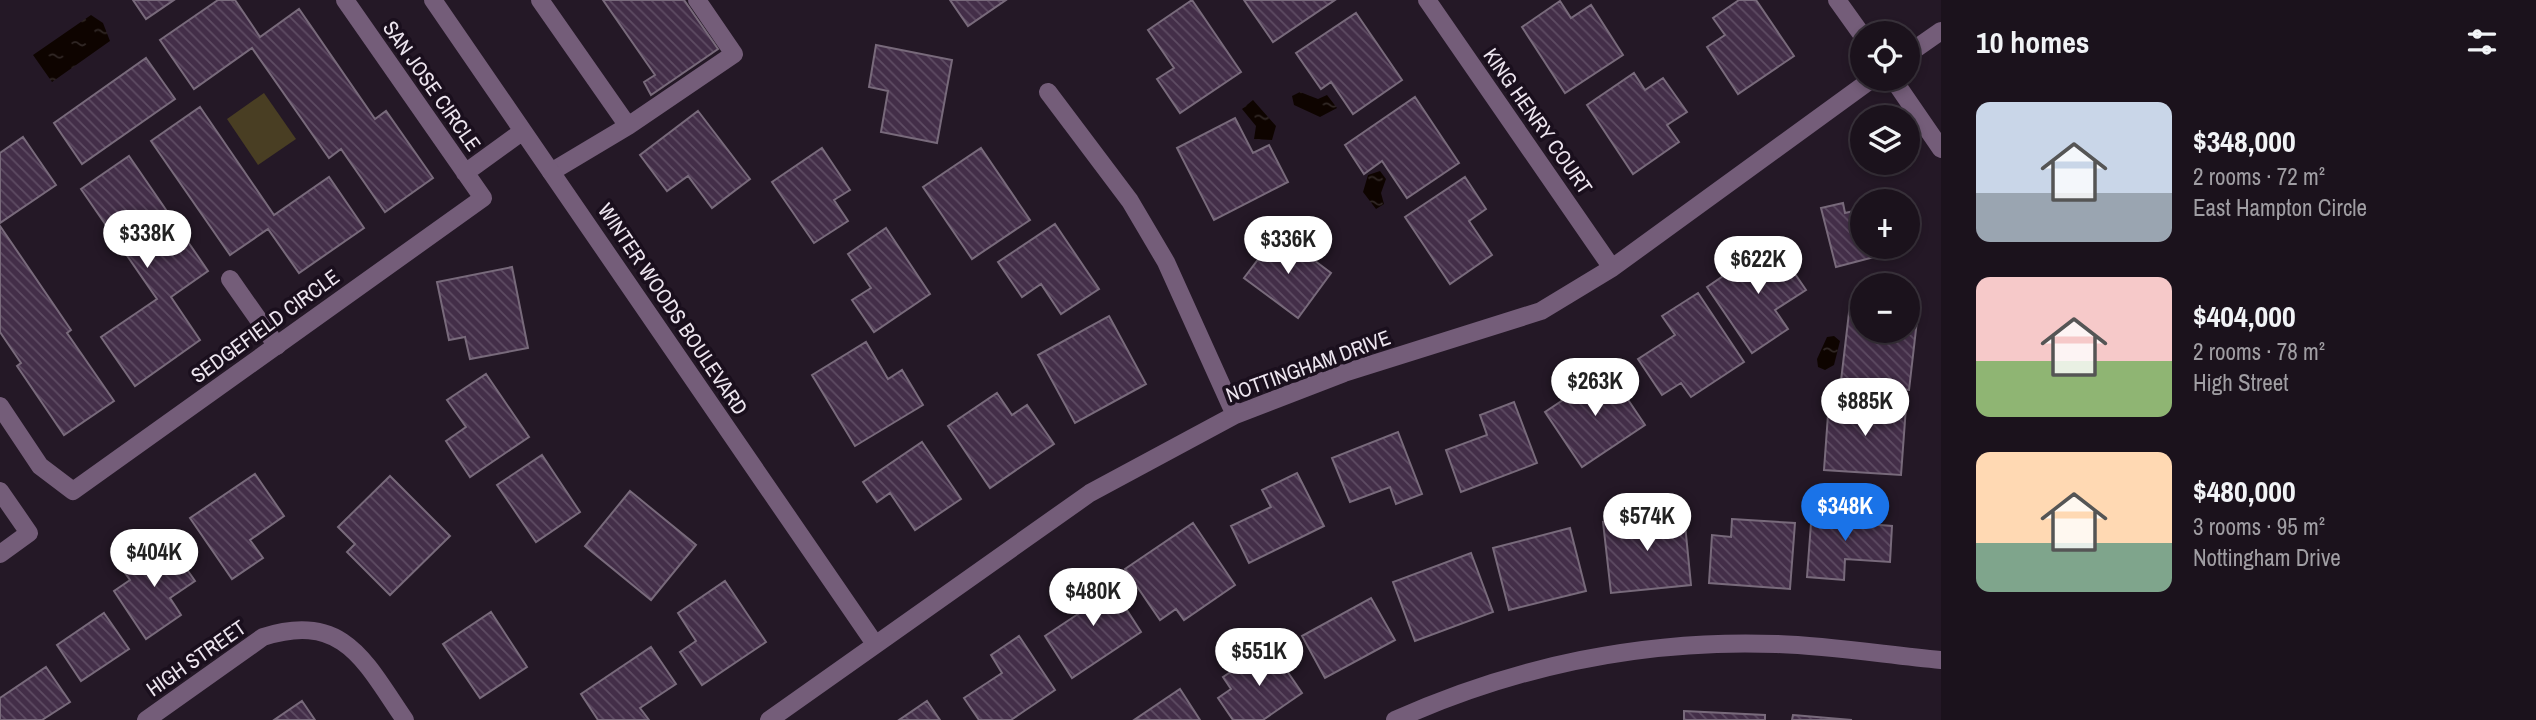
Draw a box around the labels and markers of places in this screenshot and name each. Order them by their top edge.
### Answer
pin: $338K [98,210,196,270]
pin: $336K [1239,216,1337,276]
pin: $622K [1709,236,1807,296]
pin: $263K [1546,358,1644,418]
pin: $885K [1816,378,1914,438]
pin: $348K [1796,484,1894,543]
pin: $574K [1598,494,1696,553]
pin: $404K [105,530,203,589]
pin: $480K [1044,568,1142,628]
pin: $551K [1210,628,1308,688]

